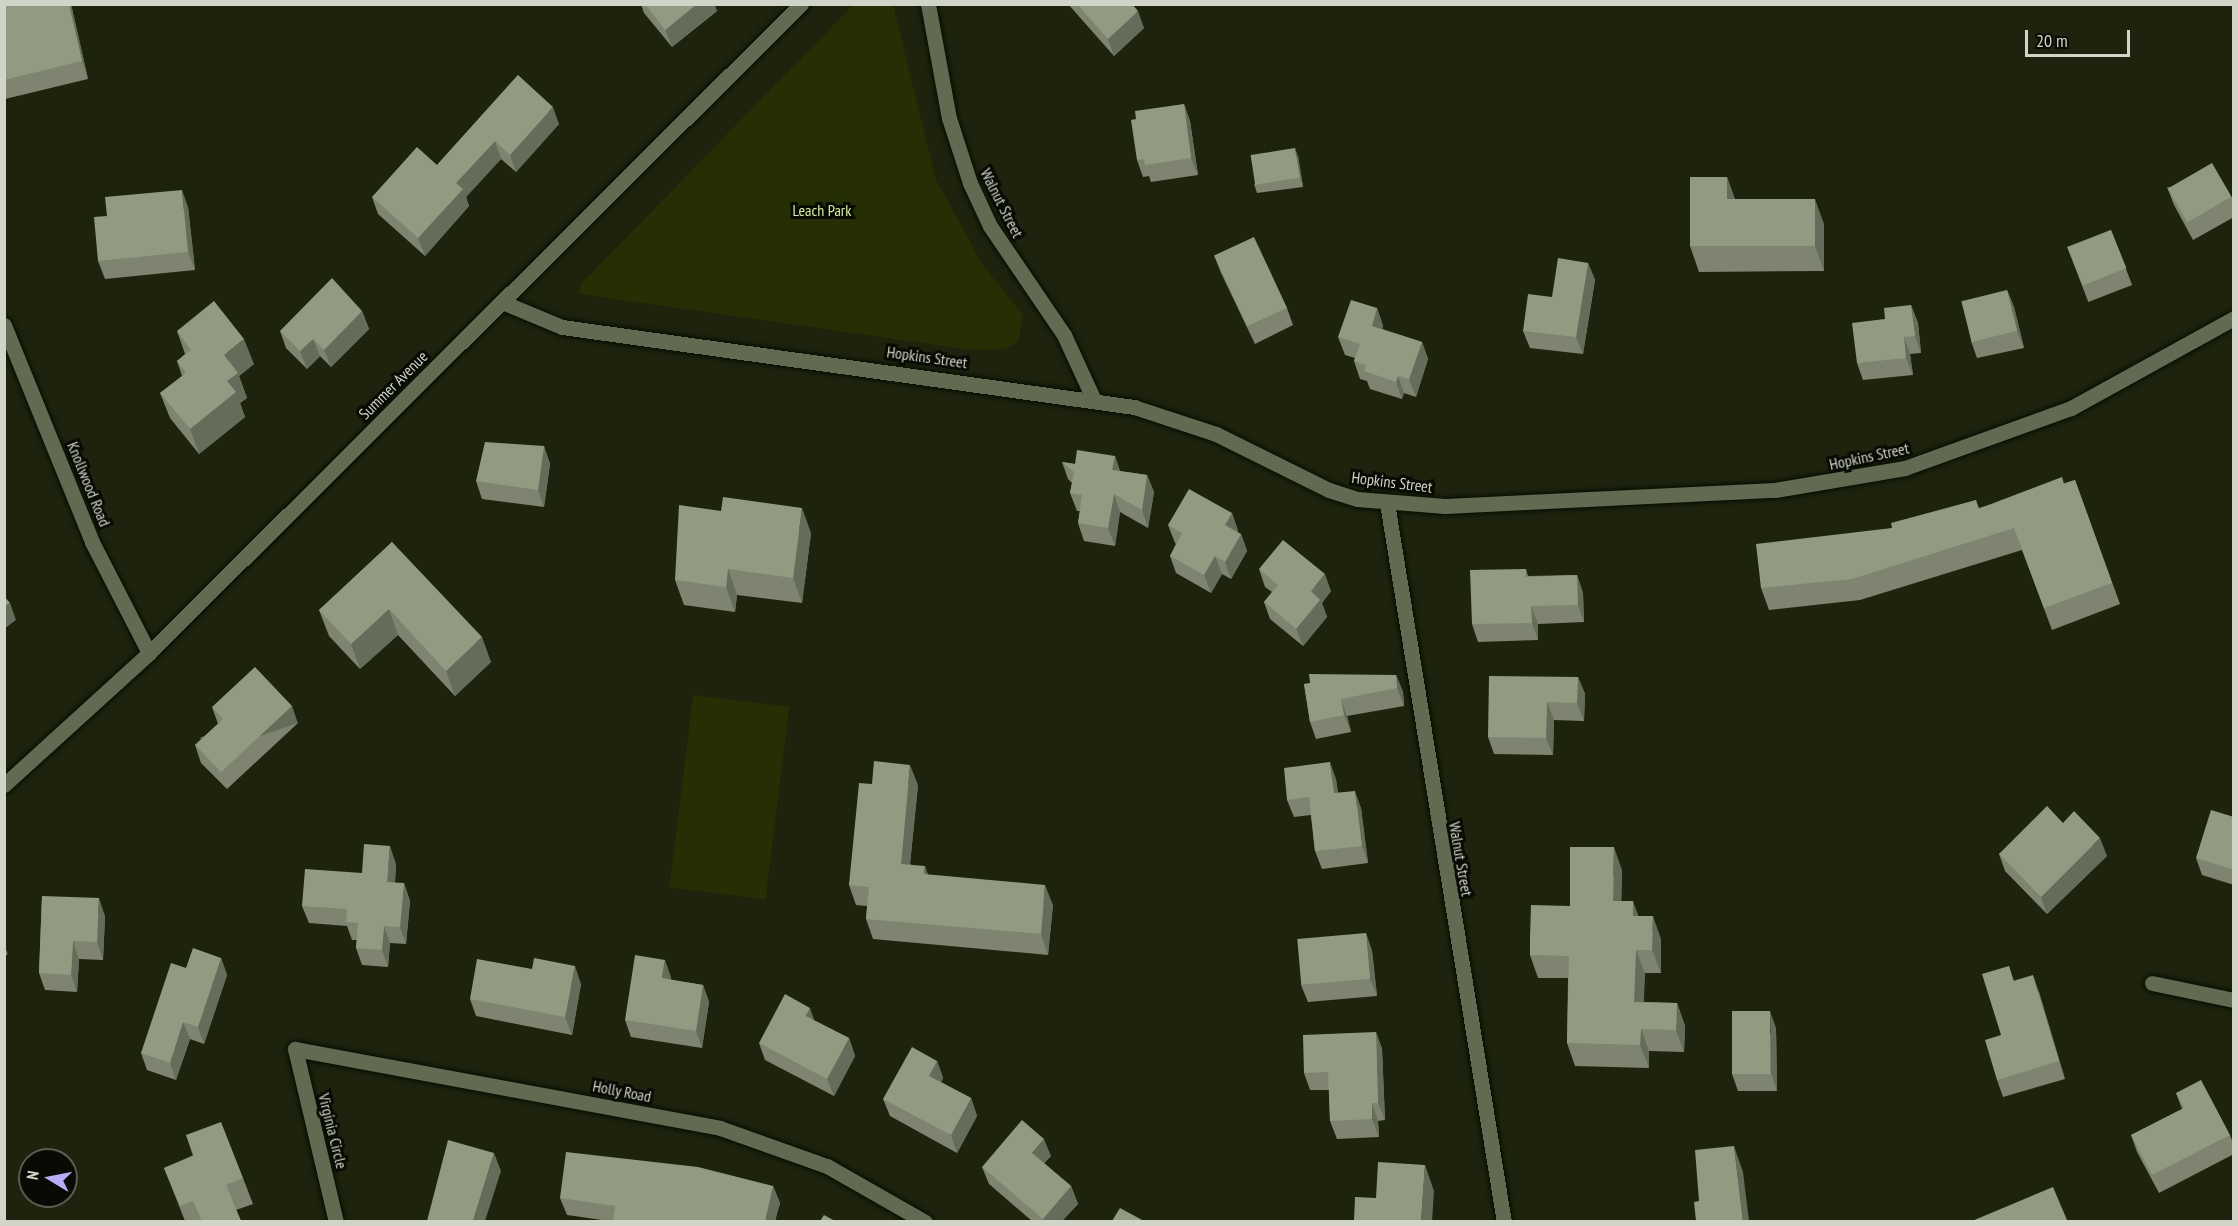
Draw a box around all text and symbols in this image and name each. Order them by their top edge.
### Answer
scale bar [2028,18,2133,56]
text: 20 m [2036,29,2068,52]
street label: Walnut Street [976,165,1028,241]
park label: Leach Park [793,200,851,220]
street label: Hopkins Street [886,342,968,372]
street label: Summer Avenue [355,347,431,423]
street label: Hopkins Street [1827,438,1911,474]
street label: Knollwood Road [63,439,115,529]
street label: Hopkins Street [1351,468,1433,496]
street label: Walnut Street [1445,820,1477,898]
street label: Holly Road [591,1076,653,1106]
street label: Virginia Circle [314,1091,352,1171]
north arrow [18,1148,78,1208]
text: N [22,1169,43,1181]

